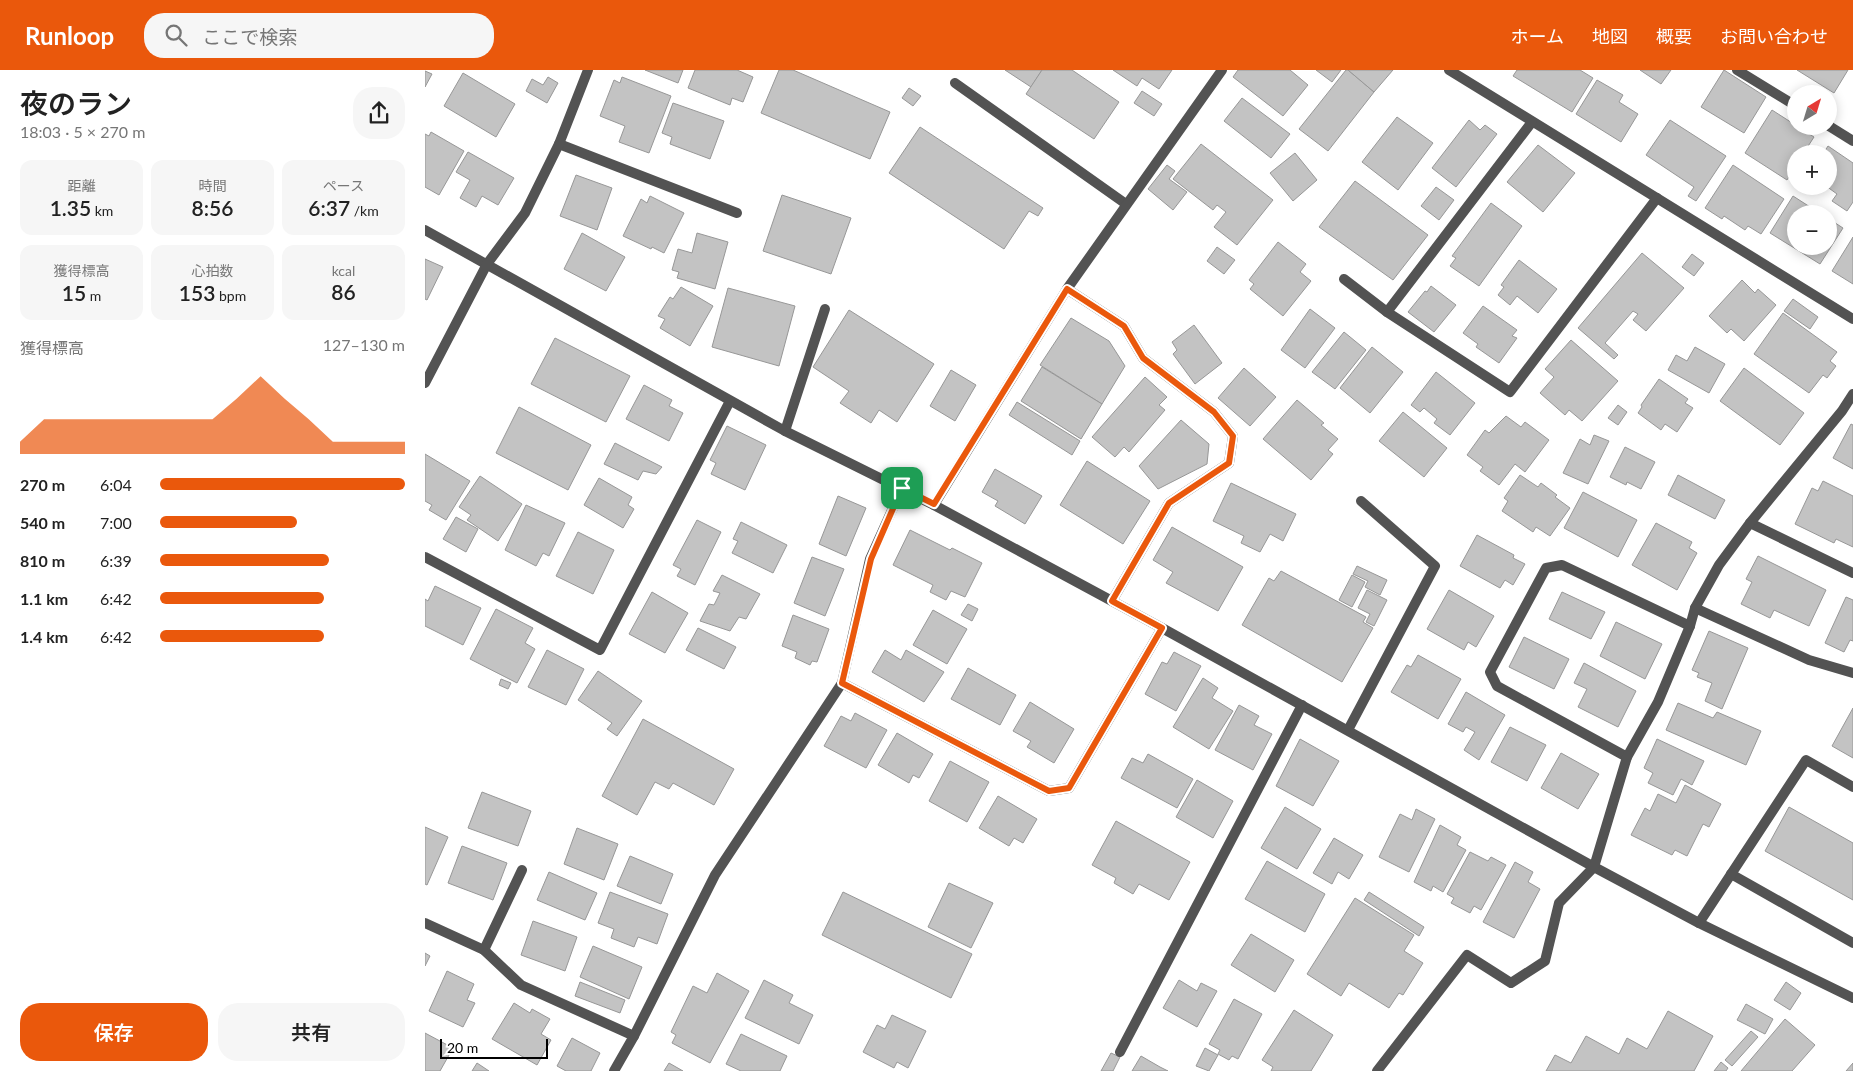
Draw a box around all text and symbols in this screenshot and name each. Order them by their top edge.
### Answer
search box [144,13,494,58]
text: Runloop [25,21,114,50]
icon: search [162,21,190,49]
text: ここで検索 [202,25,297,48]
text: ホーム [1511,25,1564,47]
text: 地図 [1592,25,1628,47]
text: 概要 [1656,25,1692,47]
text: お問い合わせ [1720,25,1828,47]
north arrow [1787,85,1837,135]
map controls [1787,85,1837,255]
text: 夜のラン [20,86,132,120]
button: share [353,87,405,139]
text: 18:03 · 5 × 270 m [20,122,145,141]
button: + [1787,145,1837,195]
text: 距離 [68,177,96,194]
text: 時間 [199,177,227,194]
text: ペース [323,177,364,194]
text: 1.35 [50,195,91,220]
text: 8:56 [192,195,233,220]
text: 6:37 [308,195,350,220]
text: km [91,202,113,219]
text: /km [350,202,379,219]
button: − [1787,205,1837,255]
text: 獲得標高 [54,262,110,279]
text: 心拍数 [192,262,234,279]
text: kcal [332,262,355,279]
text: 86 [331,279,356,304]
text: 15 [62,280,86,305]
text: 153 [179,280,215,305]
text: m [86,287,101,304]
text: bpm [215,287,246,304]
text: 127–130 m [323,335,405,354]
text: 獲得標高 [20,338,84,357]
pin [881,467,923,509]
icon: arrive [888,474,916,502]
text: 270 m [20,475,65,494]
text: 6:04 [100,475,132,494]
text: 540 m [20,513,65,532]
text: 7:00 [100,513,132,532]
text: 810 m [20,551,65,570]
text: 6:39 [100,551,132,570]
text: 1.1 km [20,589,68,608]
text: 6:42 [100,589,132,608]
text: 1.4 km [20,627,68,646]
text: 6:42 [100,627,132,646]
button: 保存 [20,1003,208,1061]
button: 共有 [218,1003,405,1061]
scale bar [440,1036,547,1059]
text: 20 m [447,1039,478,1056]

